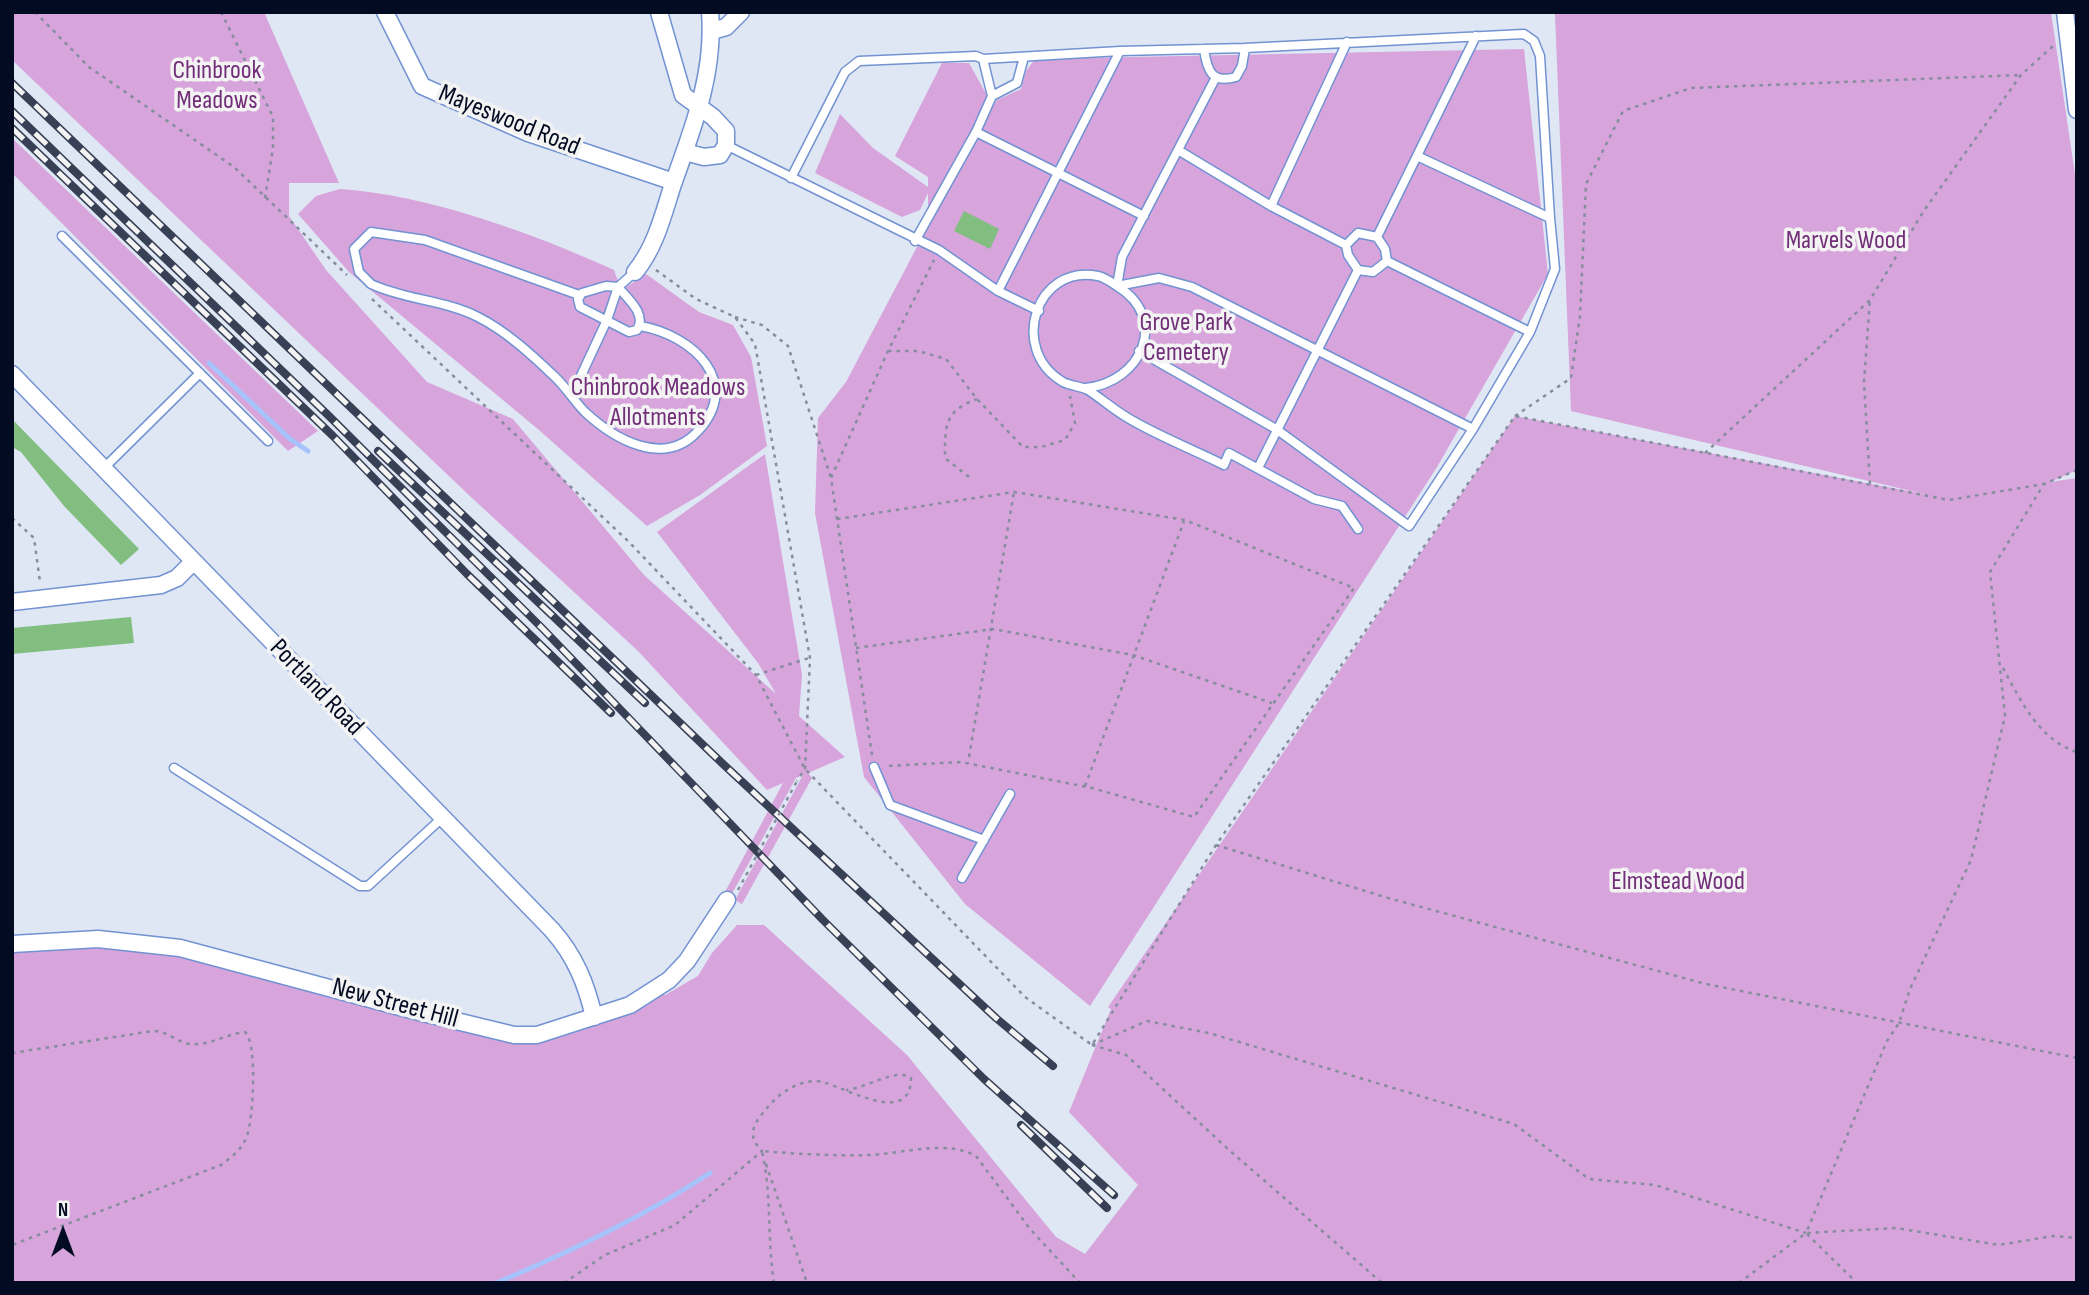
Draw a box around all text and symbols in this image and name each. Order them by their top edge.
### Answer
park label: Chinbrook Meadows [172,55,262,116]
street label: Mayeswood Road [434,79,584,163]
park label: Marvels Wood [1786,225,1906,257]
park label: Grove Park Cemetery [1139,307,1233,368]
park label: Chinbrook Meadows Allotments [571,372,745,434]
street label: Portland Road [262,633,370,743]
park label: Elmstead Wood [1611,866,1745,898]
street label: New Street Hill [329,972,461,1036]
north arrow [28,1197,98,1267]
text: N [58,1199,68,1222]

